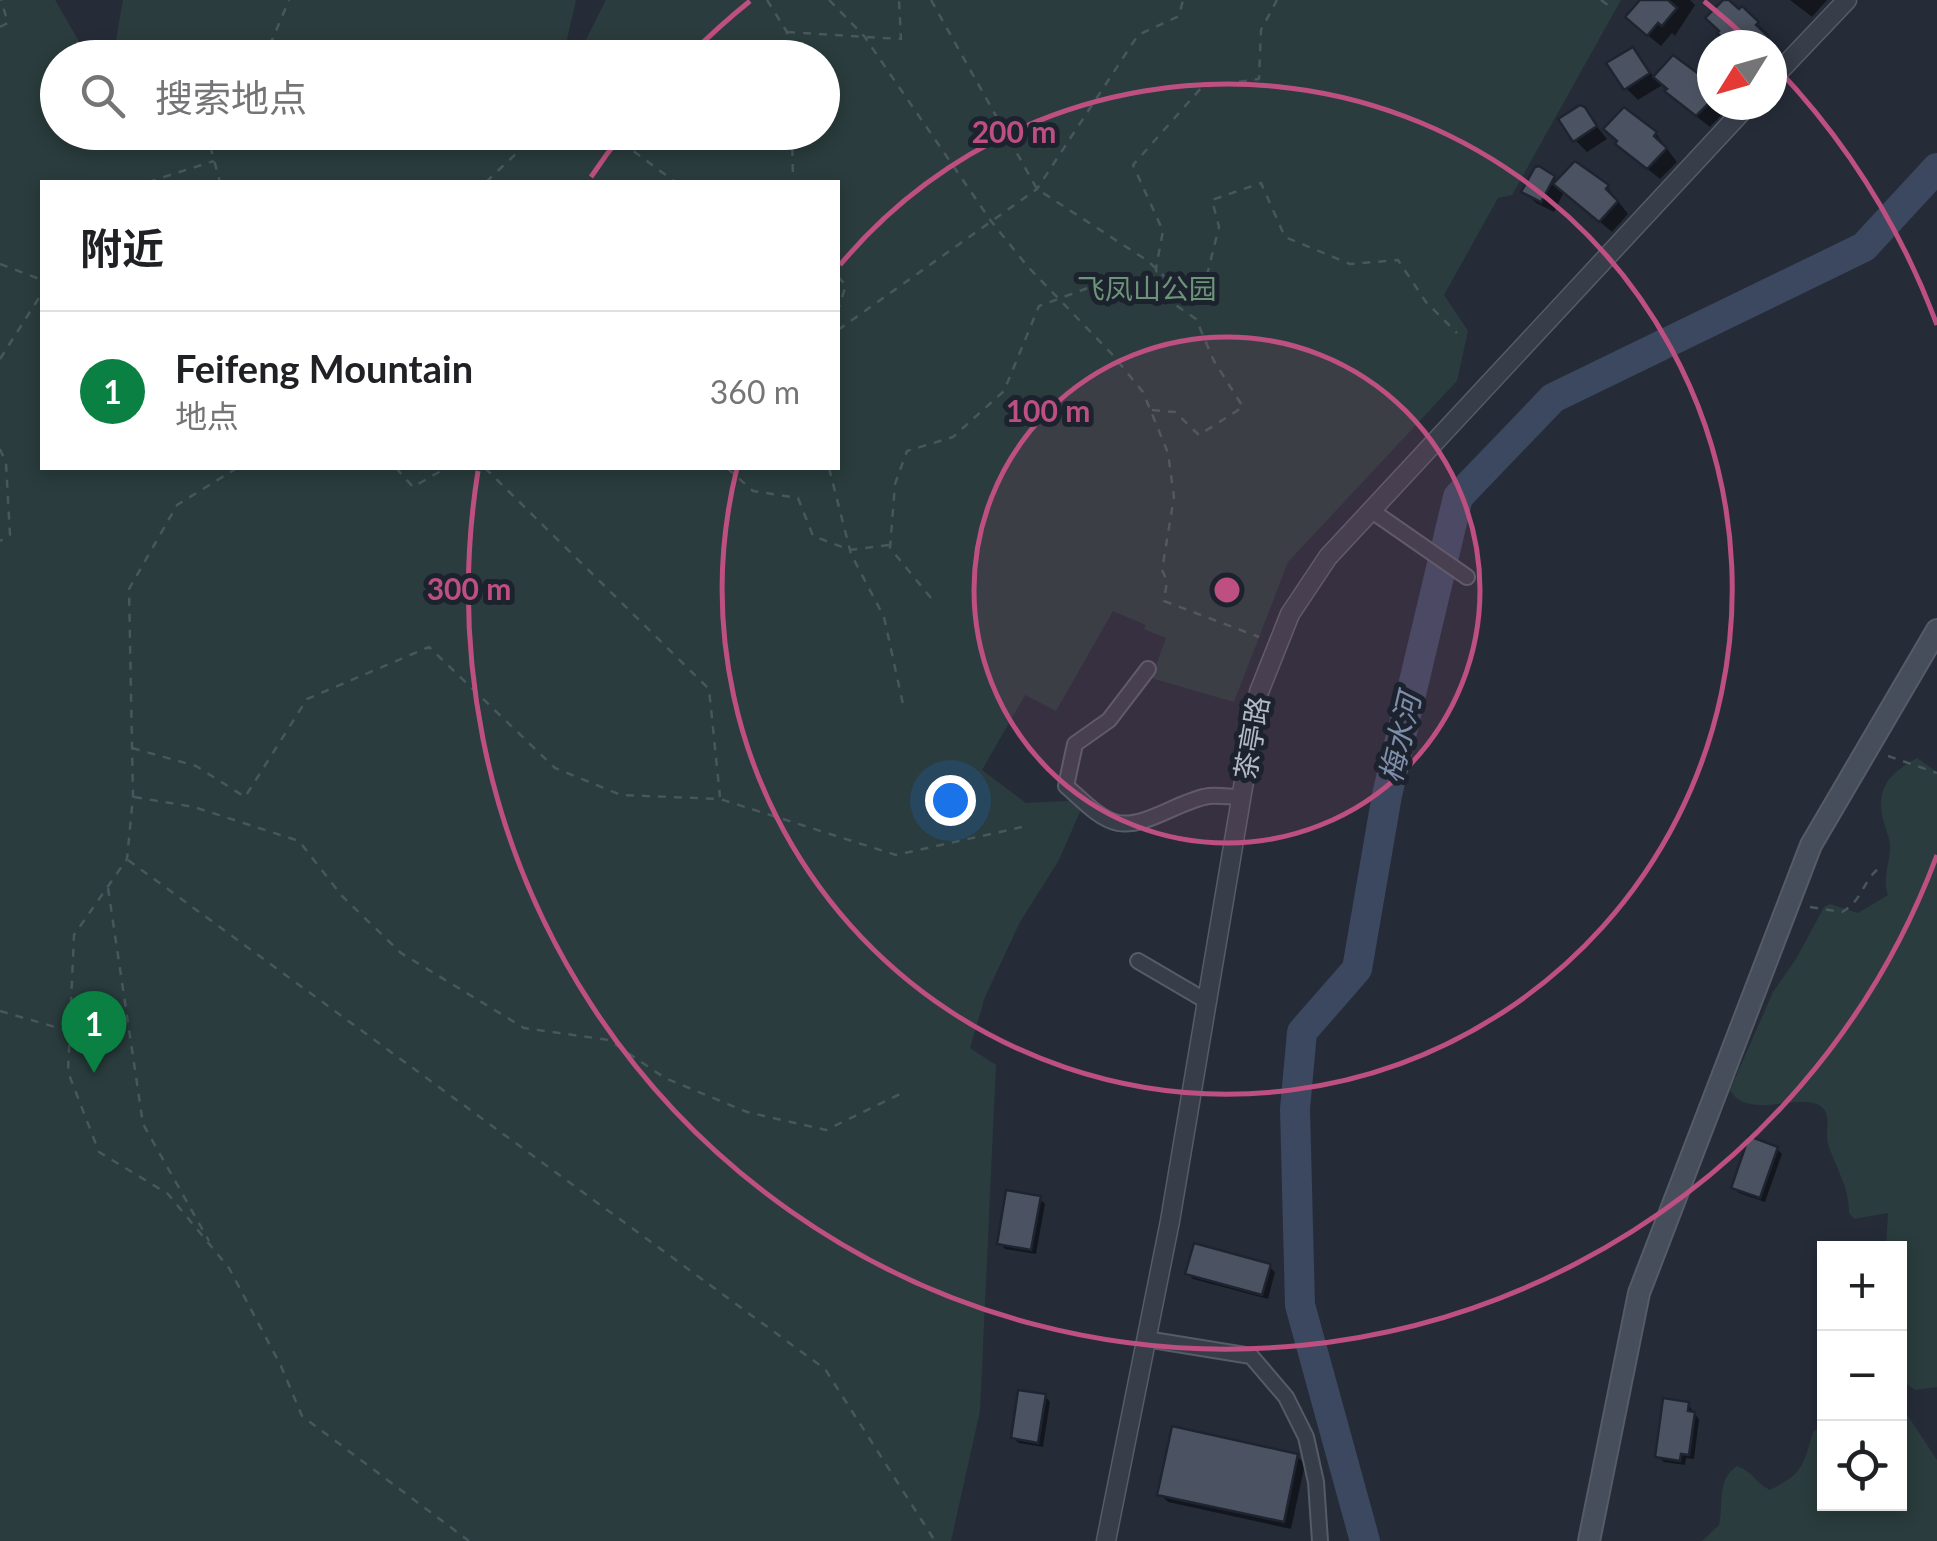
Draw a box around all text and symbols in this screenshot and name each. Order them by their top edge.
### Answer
north arrow [1697,30,1787,120]
search box [40,40,840,150]
icon: search [75,68,130,123]
text: 搜索地点 [155,74,307,120]
text: 200 m [972,113,1056,149]
text: 附近 [80,223,164,273]
park label: 飞凤山公园 [1077,271,1217,305]
text: Feifeng Mountain [175,345,473,391]
text: 1 [103,372,122,411]
text: 360 m [710,372,800,411]
text: 100 m [1006,392,1090,428]
text: 地点 [175,396,239,435]
text: 300 m [427,570,511,606]
centre of rings [1209,572,1245,608]
water label: 梅水河 [1371,685,1428,785]
street label: 茶亭路 [1227,694,1275,782]
your location [925,775,976,826]
pin: 1 [62,990,126,1073]
map controls [1817,1241,1907,1511]
button: + [1817,1241,1907,1331]
button: − [1817,1331,1907,1421]
button: locate [1817,1421,1907,1511]

